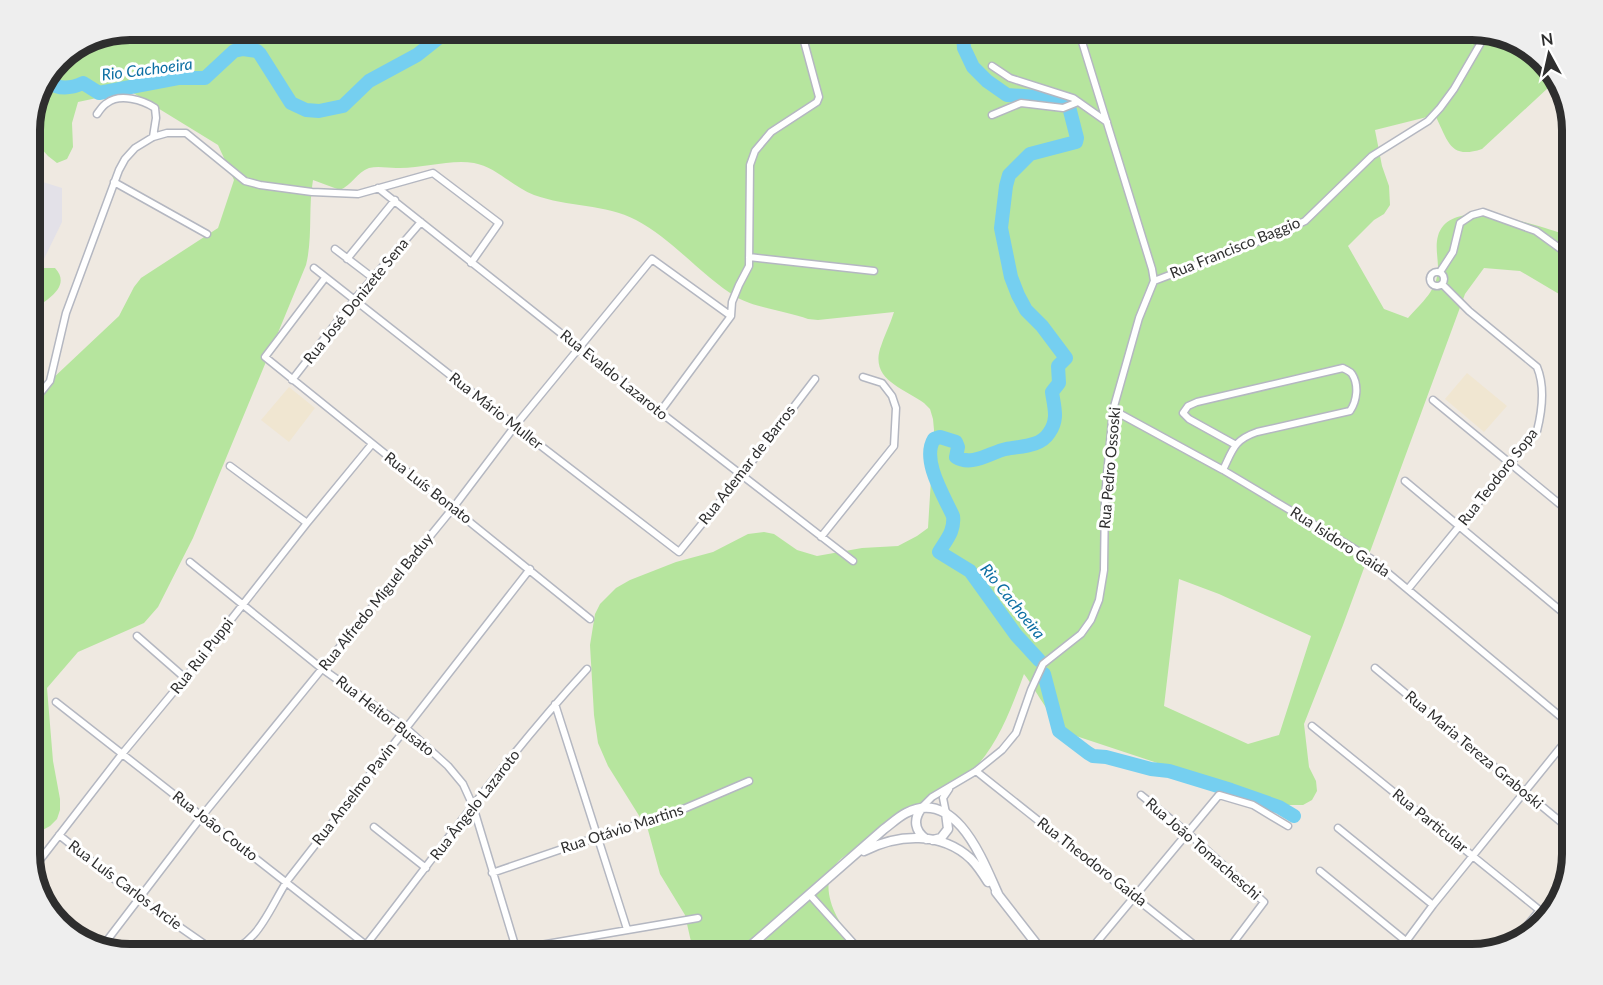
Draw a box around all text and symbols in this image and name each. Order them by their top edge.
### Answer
north arrow [1519,24,1579,84]
text: N [1539,28,1554,49]
water label: Rio Cachoeira [100,53,194,84]
street label: Rua Francisco Baggio [1167,213,1302,281]
street label: Rua José Donizete Sena [299,234,411,367]
street label: Rua Evaldo Lazaroto [557,325,672,423]
street label: Rua Mário Muller [446,368,547,453]
street label: Rua Ademar de Barros [694,401,798,528]
street label: Rua Pedro Ossoski [1095,406,1123,530]
street label: Rua Teodoro Sopa [1454,424,1541,529]
street label: Rua Luís Bonato [381,447,476,527]
street label: Rua Isidoro Gaida [1287,502,1394,580]
street label: Rua Alfredo Miguel Baduy [314,529,436,674]
water label: Rio Cachoeira [977,559,1050,642]
street label: Rua Rui Puppi [166,614,236,697]
street label: Rua Heitor Busato [333,671,438,759]
street label: Rua Maria Tereza Graboski [1402,686,1547,812]
street label: Rua Anselmo Pavin [308,739,399,848]
street label: Rua Ângelo Lazaroto [426,746,523,863]
street label: Rua Particular [1389,784,1472,856]
street label: Rua João Couto [169,786,262,864]
street label: Rua João Tomacheschi [1142,793,1265,903]
street label: Rua Otávio Martins [558,800,685,856]
street label: Rua Theodoro Gaida [1034,813,1151,910]
street label: Rua Luís Carlos Arcie [65,836,186,933]

